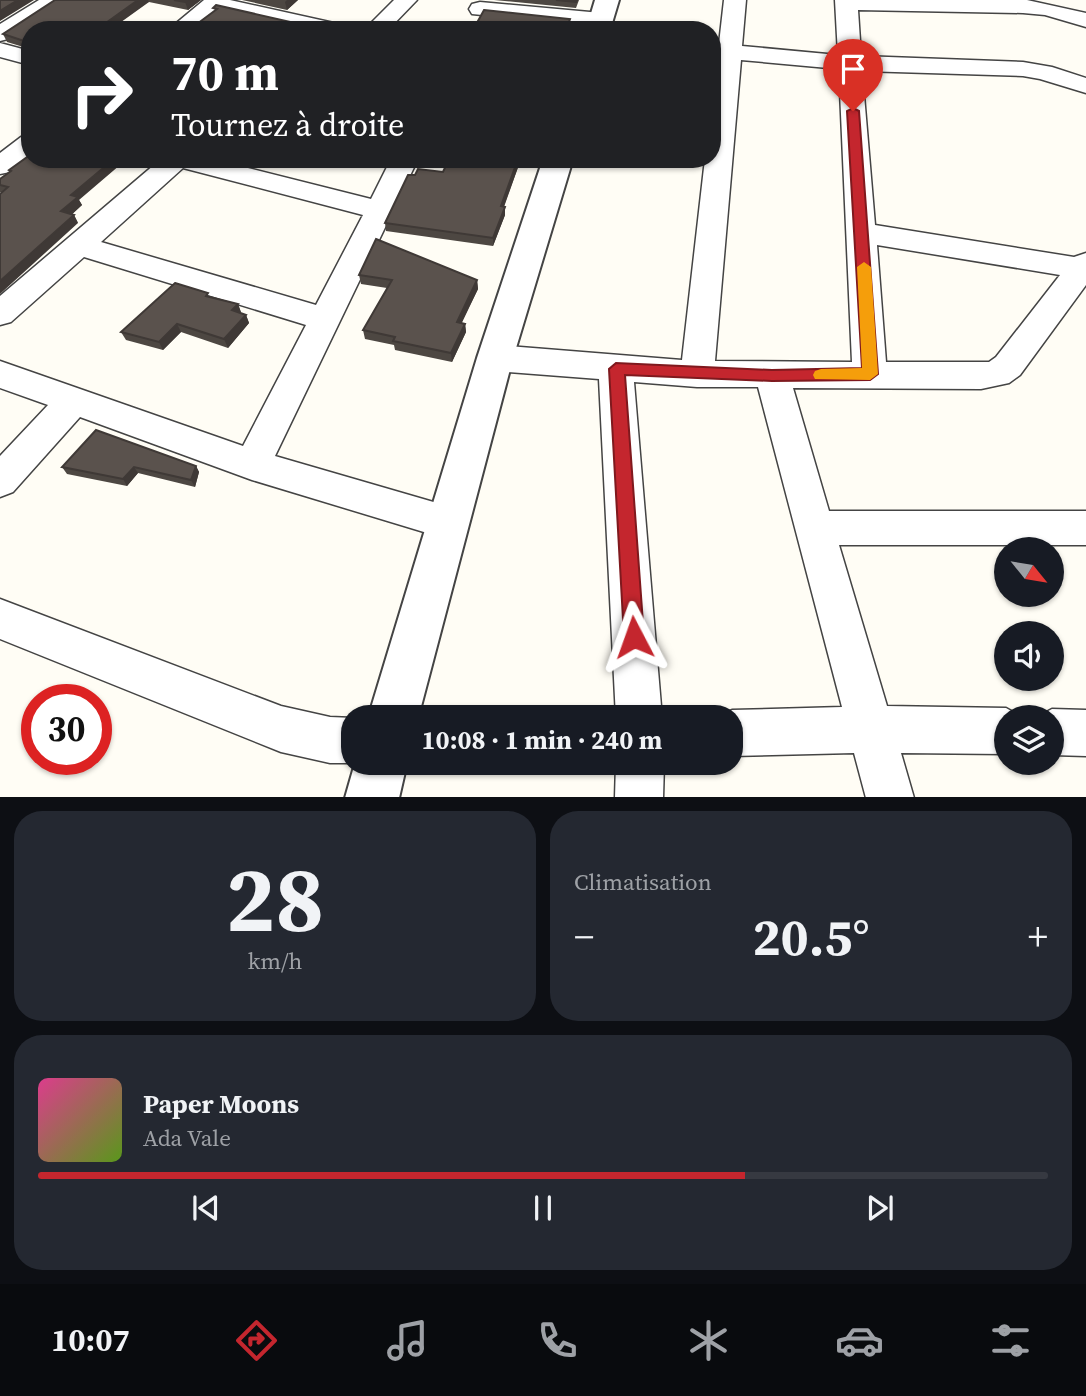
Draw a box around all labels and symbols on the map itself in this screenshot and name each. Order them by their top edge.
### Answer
pin [823,39,883,111]
north arrow [994,537,1064,607]
position arrow [597,600,671,674]
speed limit sign: 30 [21,684,112,775]

